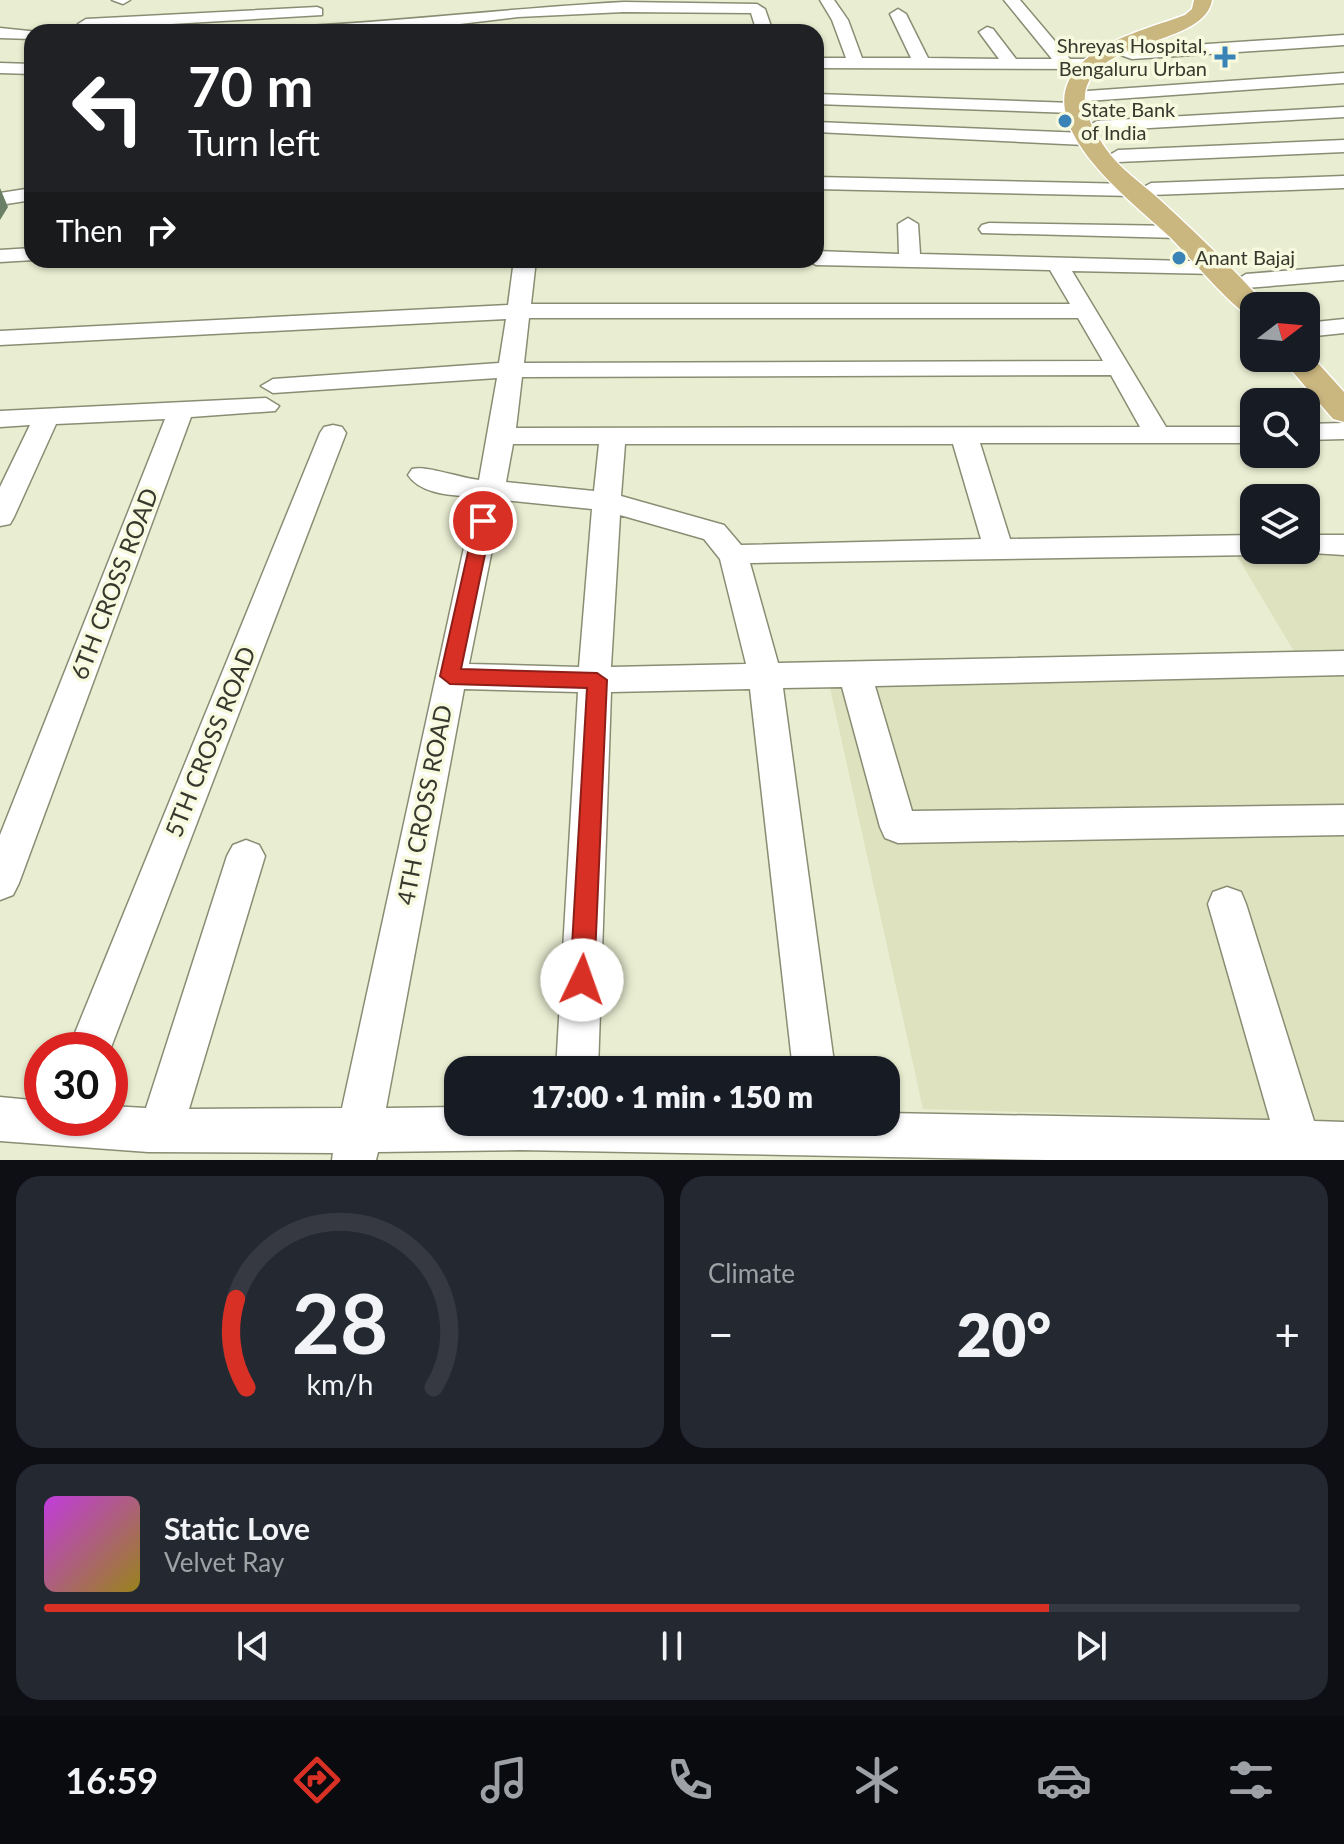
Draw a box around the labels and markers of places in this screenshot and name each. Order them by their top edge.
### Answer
place label: Shreyas Hospital, Bengaluru Urban [1057,33,1207,80]
marker: Shreyas Hospital, Bengaluru Urban [1214,46,1236,68]
place label: State Bank of India [1081,97,1176,144]
marker: State Bank of India [1056,112,1074,130]
place label: Anant Bajaj [1195,245,1295,269]
marker: Anant Bajaj [1170,249,1188,267]
pin [449,487,517,555]

